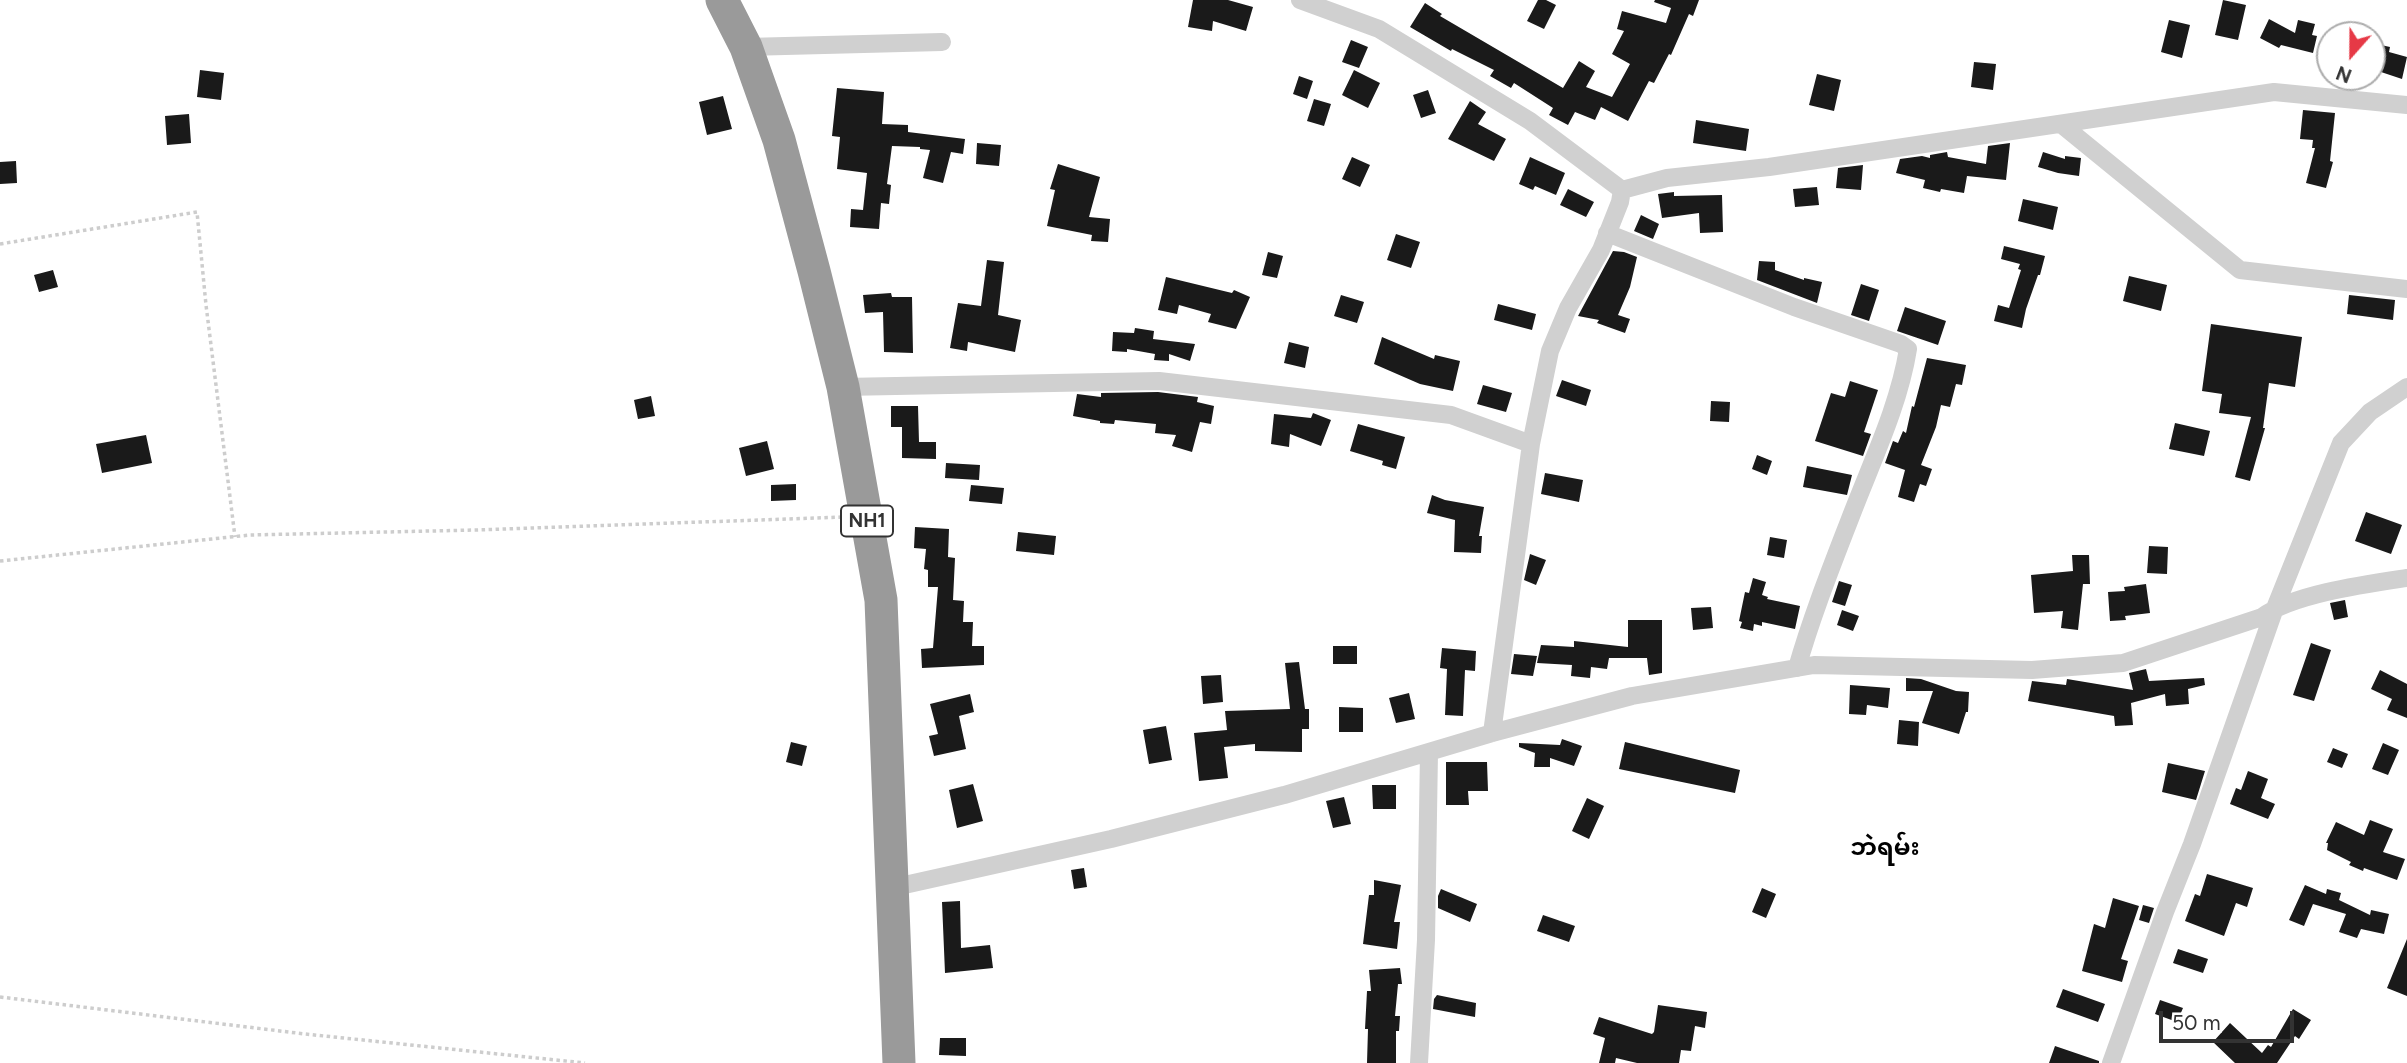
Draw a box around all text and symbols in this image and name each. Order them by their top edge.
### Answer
north arrow [2316,21,2386,91]
text: N [2333,61,2355,88]
road number: NH1 [841,506,893,536]
district label: ဘဲရမ်း [1850,834,1920,862]
scale bar [2162,996,2297,1040]
text: 50 m [2172,1010,2221,1035]

